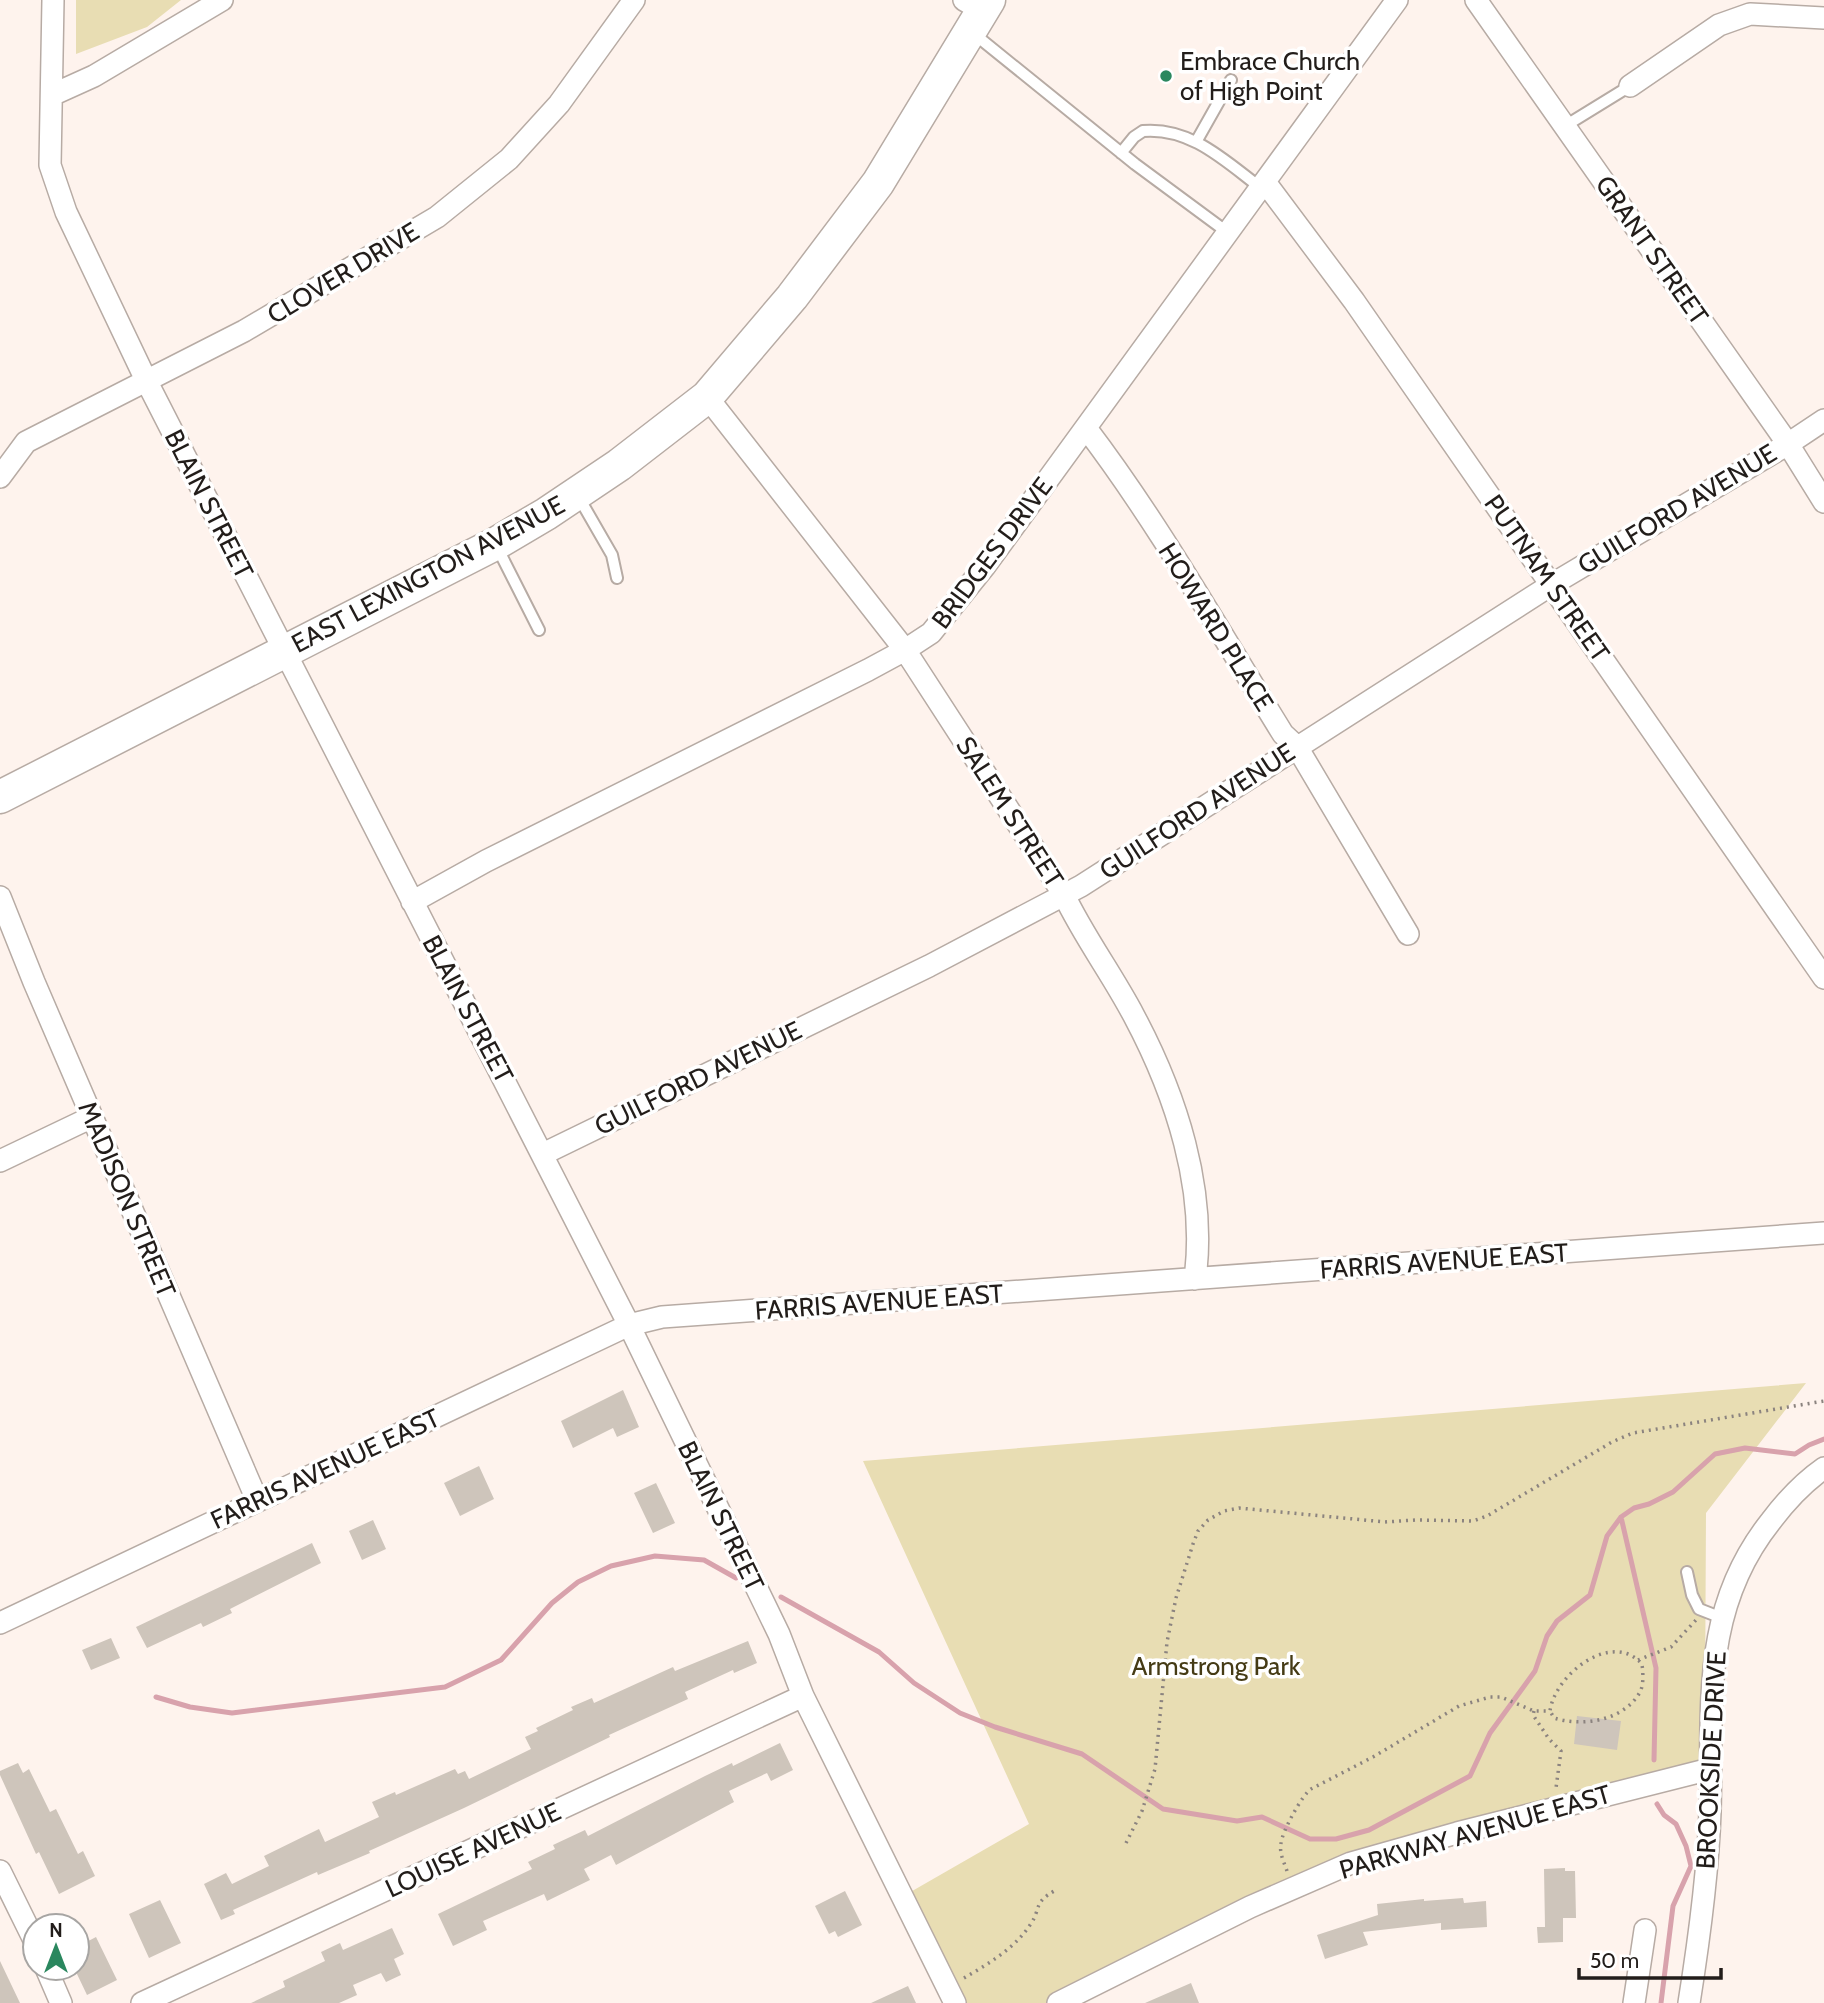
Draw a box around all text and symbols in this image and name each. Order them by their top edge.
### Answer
place label: Embrace Church of High Point [1180,45,1360,107]
marker: Embrace Church of High Point [1158,68,1174,84]
street label: GRANT STREET [1589,169,1715,331]
street label: CLOVER DRIVE [261,215,425,331]
street label: BLAIN STREET [158,424,260,584]
street label: GUILFORD AVENUE [1572,437,1782,581]
street label: BRIDGES DRIVE [925,471,1059,635]
street label: EAST LEXINGTON AVENUE [286,488,570,660]
street label: PUTNAM STREET [1478,488,1616,668]
street label: HOWARD PLACE [1151,537,1281,717]
street label: SALEM STREET [949,731,1071,893]
street label: GUILFORD AVENUE [1093,736,1301,886]
street label: BLAIN STREET [416,930,520,1088]
street label: GUILFORD AVENUE [589,1014,807,1142]
street label: MADISON STREET [71,1096,183,1302]
street label: FARRIS AVENUE EAST [1319,1236,1570,1286]
street label: FARRIS AVENUE EAST [754,1277,1005,1327]
street label: FARRIS AVENUE EAST [205,1402,445,1536]
street label: BLAIN STREET [671,1436,771,1596]
park label: Armstrong Park [1132,1650,1301,1682]
street label: BROOKSIDE DRIVE [1689,1650,1733,1870]
street label: PARKWAY AVENUE EAST [1336,1778,1614,1886]
street label: LOUISE AVENUE [380,1795,566,1905]
north arrow [21,1912,91,1982]
text: N [49,1919,63,1942]
scale bar [1579,1937,1721,1981]
text: 50 m [1590,1948,1639,1973]

